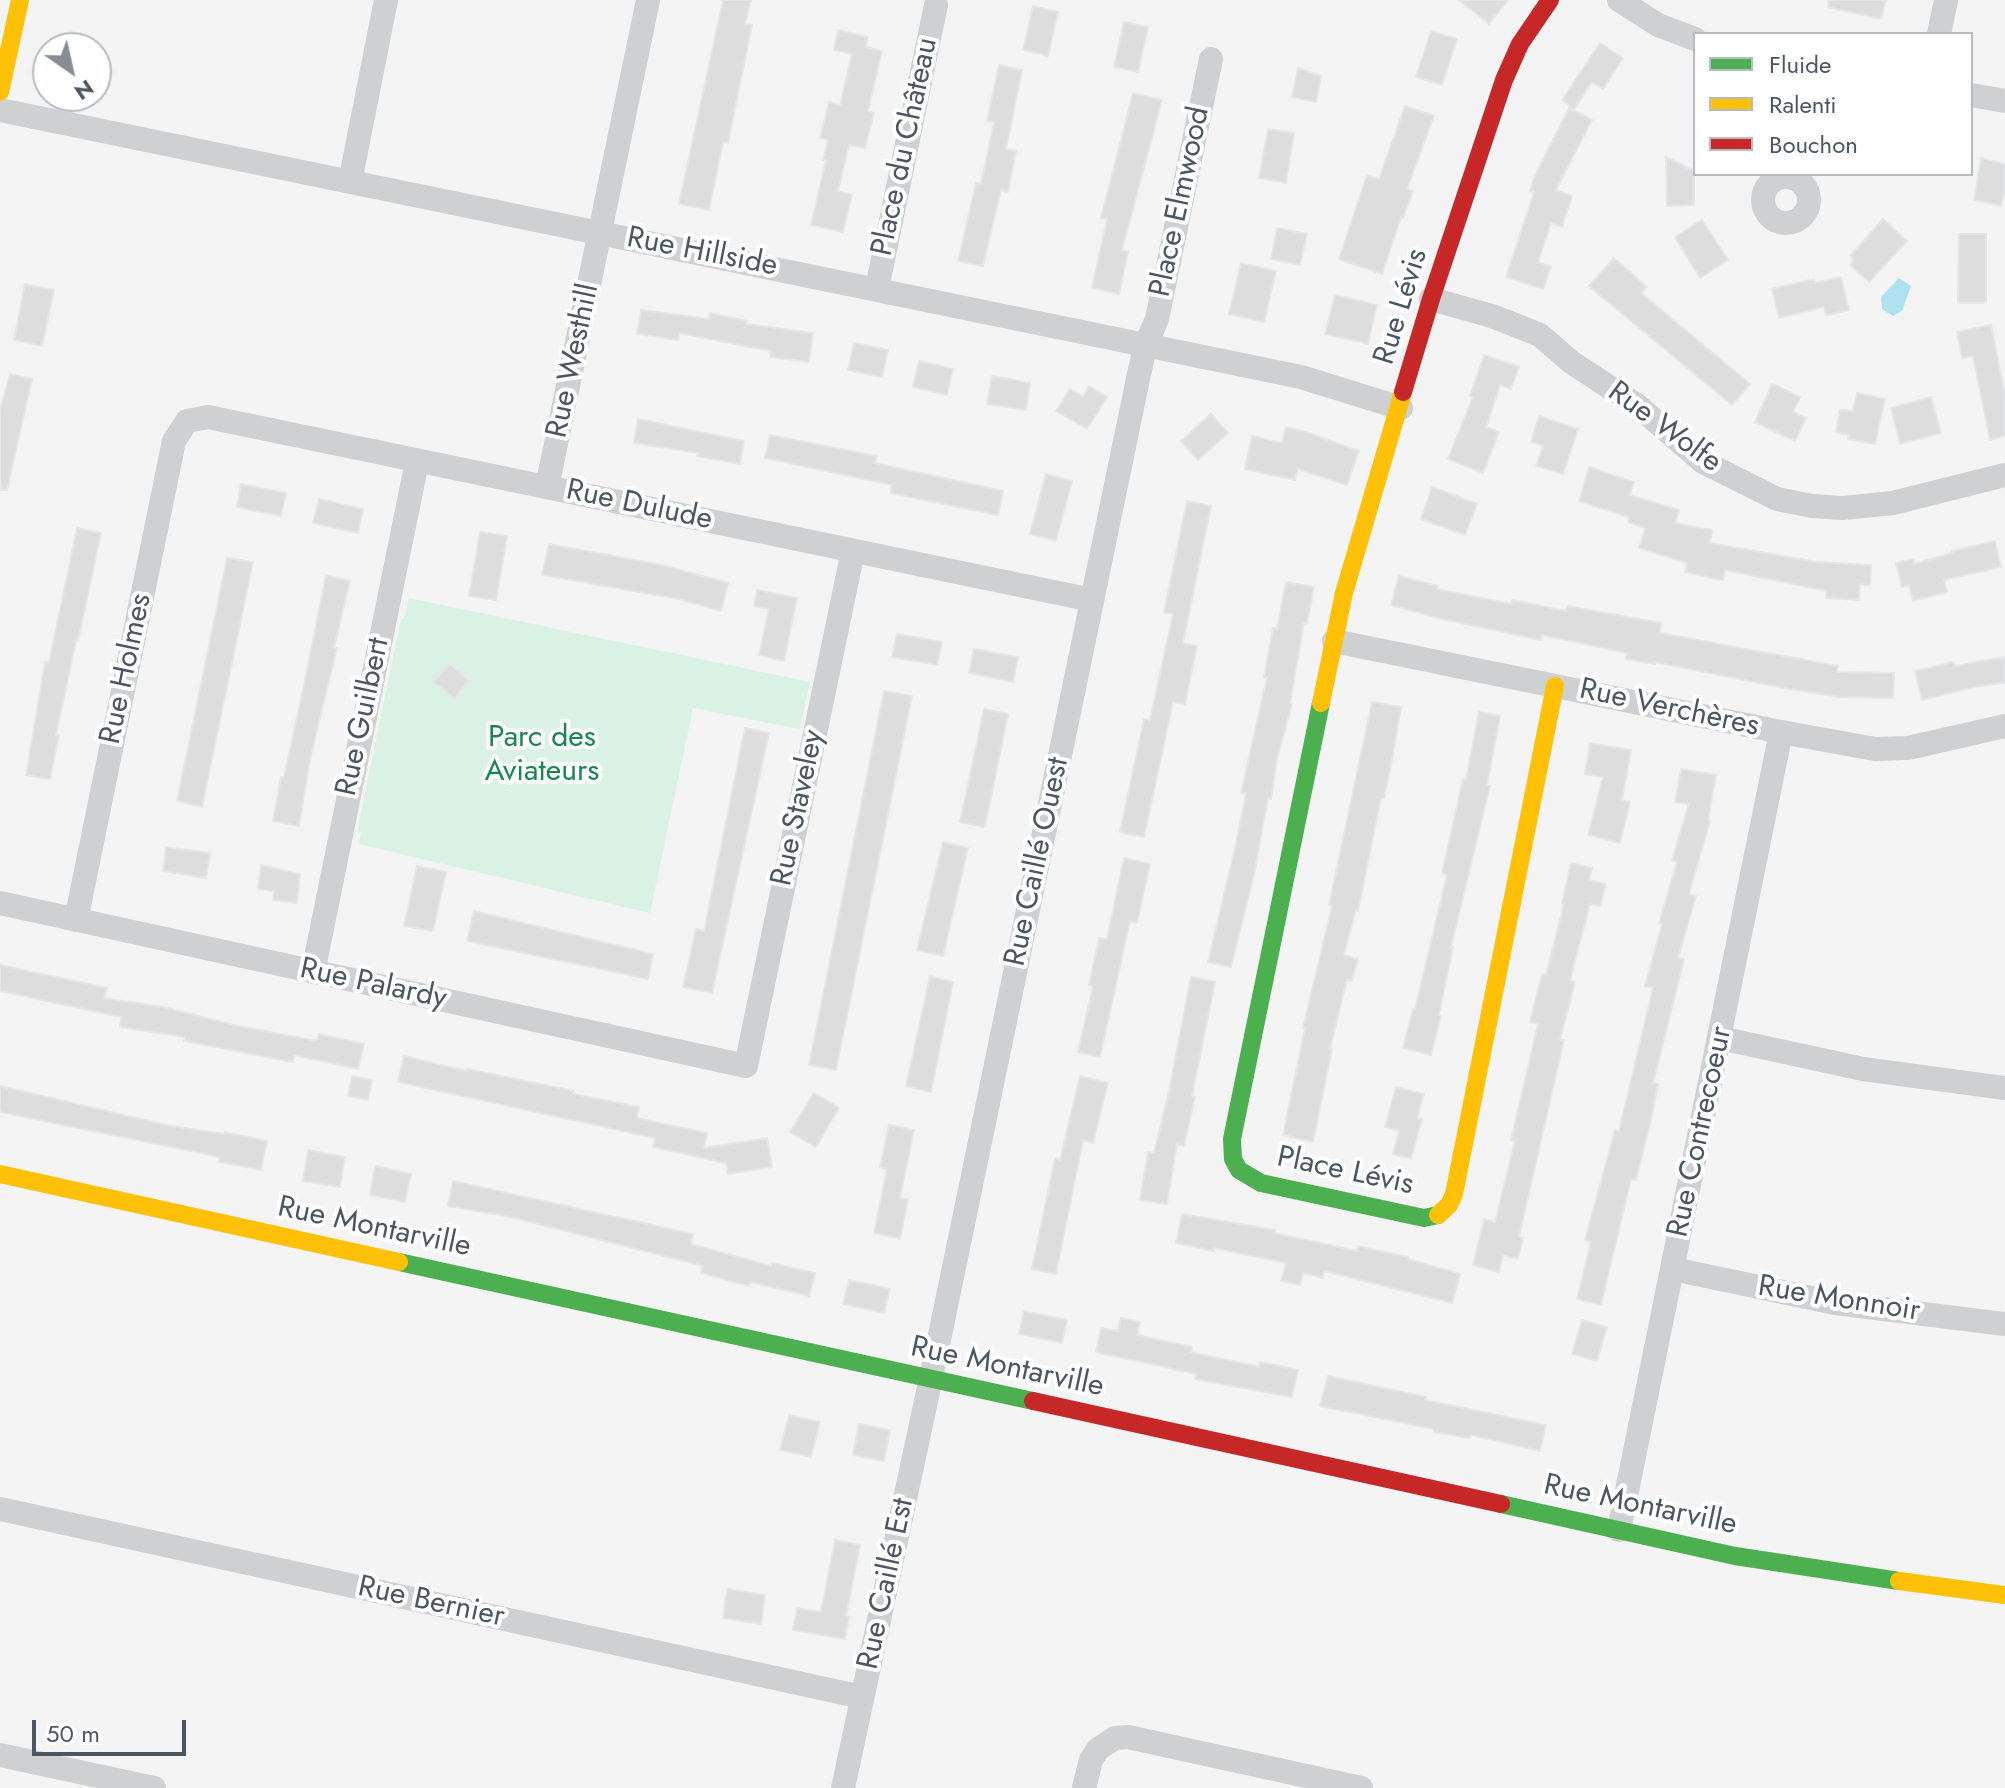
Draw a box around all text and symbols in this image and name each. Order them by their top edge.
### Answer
north arrow [32,32,112,112]
legend [1693,32,1973,176]
street label: Place du Château [865,35,947,259]
text: Fluide [1769,47,1831,82]
text: N [68,72,100,108]
text: Ralenti [1769,87,1836,122]
street label: Place Elmwood [1143,104,1219,300]
text: Bouchon [1769,127,1858,162]
street label: Rue Hillside [624,221,780,285]
street label: Rue Lévis [1367,245,1437,369]
street label: Rue Westhill [540,281,608,441]
street label: Rue Wolfe [1600,375,1728,481]
street label: Rue Dulude [563,473,715,539]
street label: Rue Holmes [94,591,160,747]
street label: Rue Guilbert [330,635,398,799]
street label: Rue Verchères [1576,672,1762,746]
park label: Parc des Aviateurs [485,721,599,792]
street label: Rue Staveley [765,727,833,889]
street label: Rue Caillé Ouest [998,754,1078,970]
street label: Rue Palardy [296,952,450,1018]
street label: Rue Contrecoeur [1661,1023,1741,1241]
street label: Place Lévis [1274,1140,1416,1204]
street label: Rue Montarville [274,1190,474,1266]
street label: Rue Monnoir [1755,1269,1923,1331]
street label: Rue Montarville [907,1330,1107,1406]
street label: Rue Montarville [1540,1468,1740,1544]
street label: Rue Caillé Est [851,1495,923,1673]
street label: Rue Bernier [354,1570,508,1636]
scale bar [36,1704,190,1754]
text: 50 m [46,1716,100,1751]

